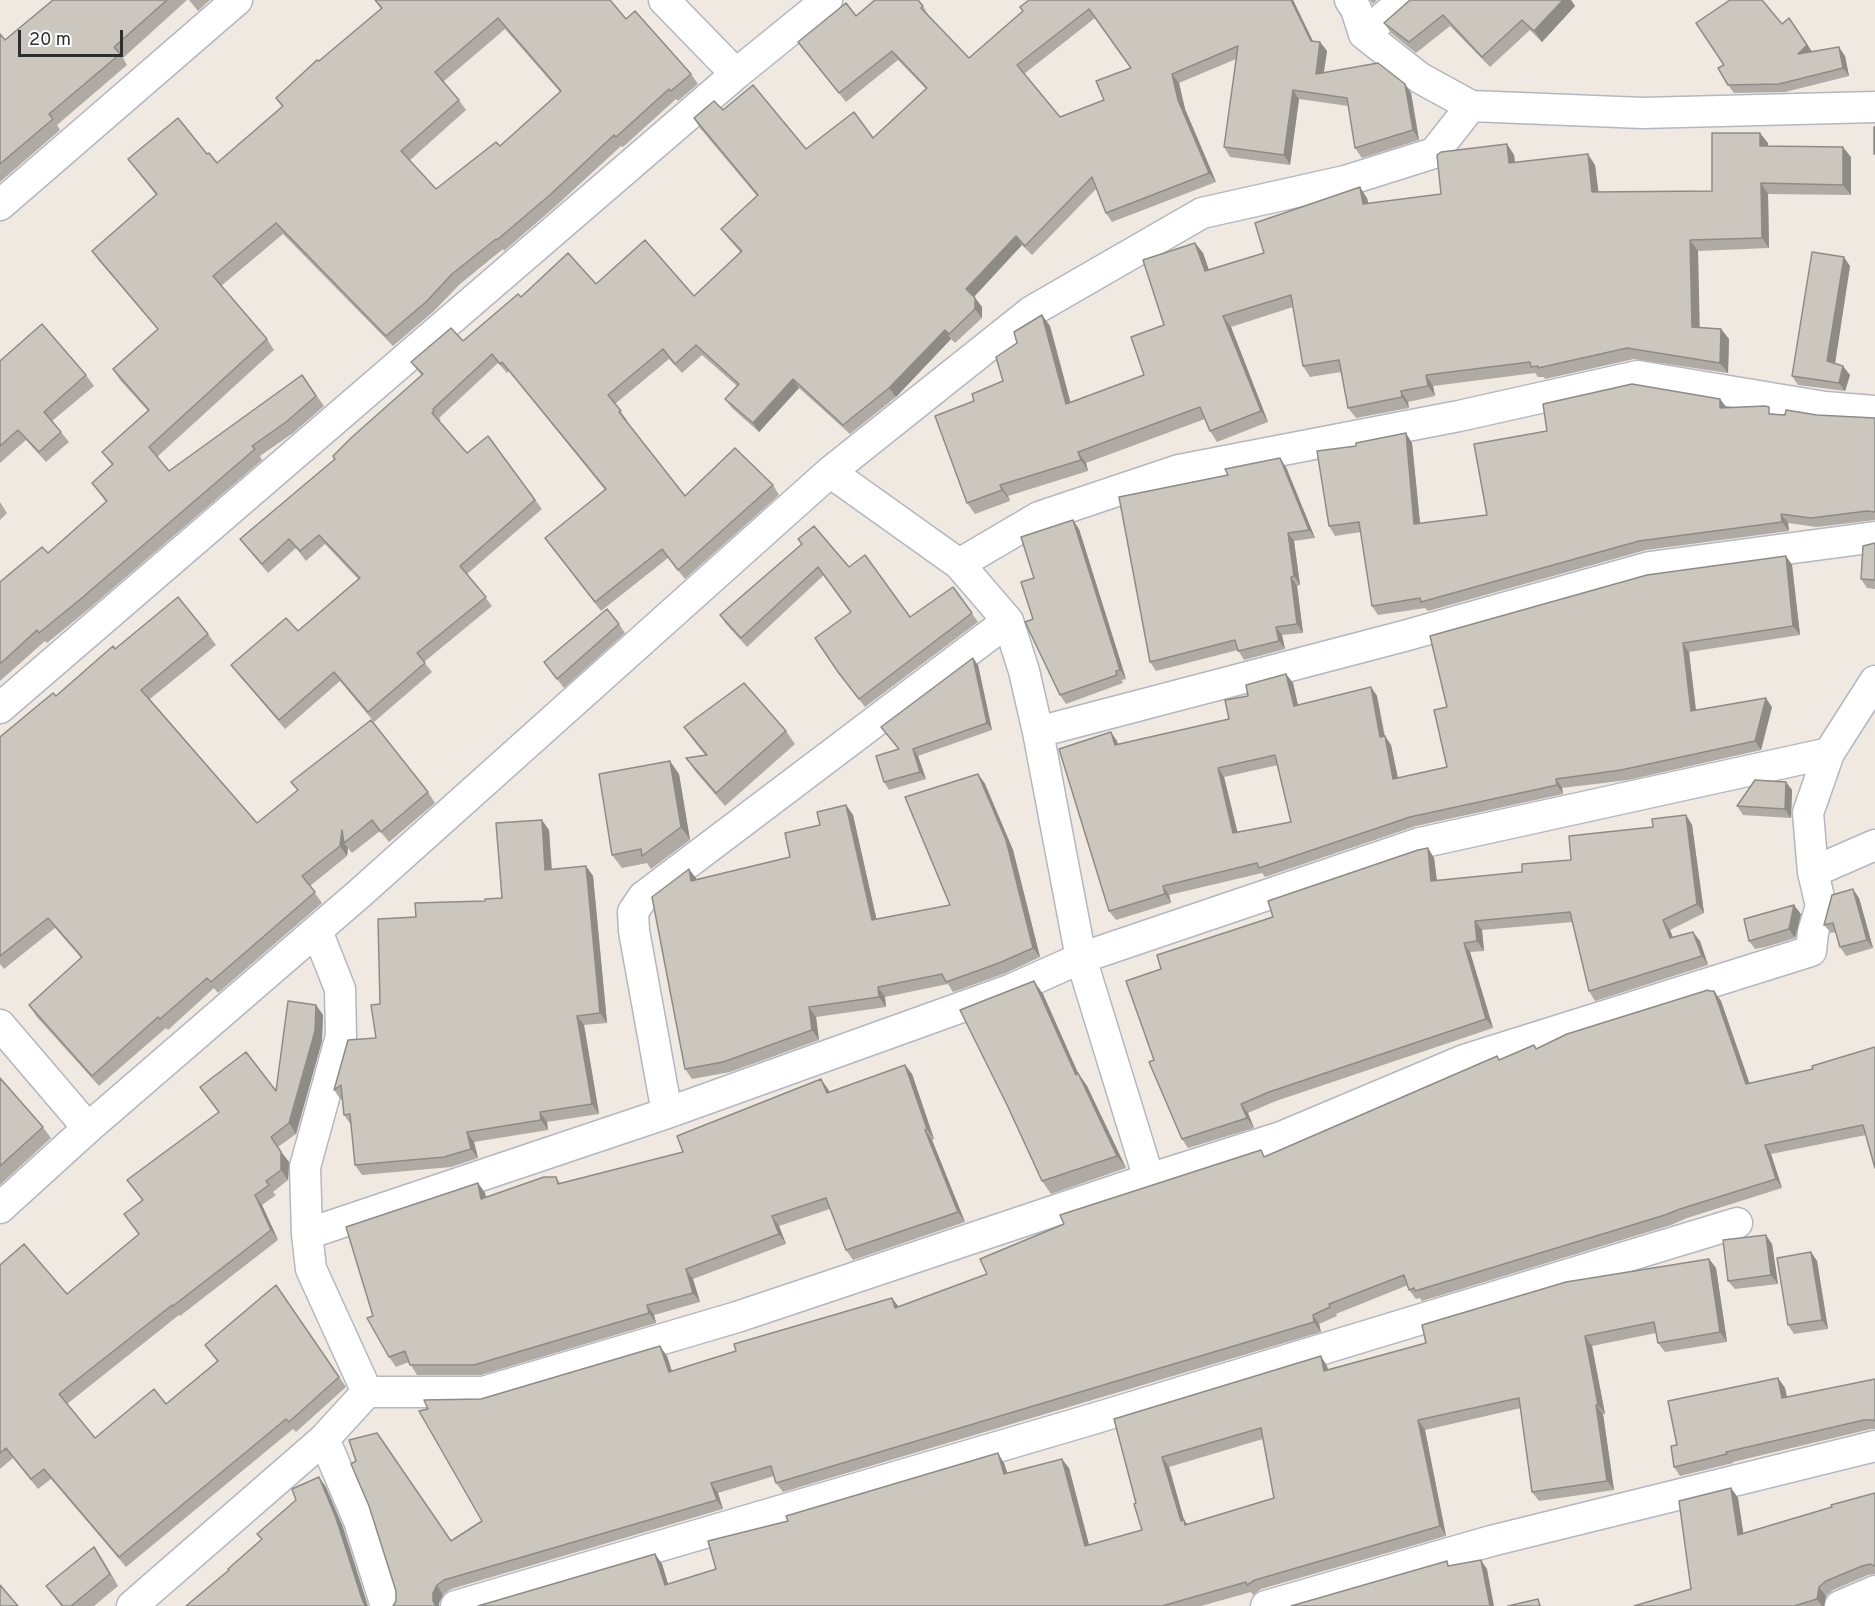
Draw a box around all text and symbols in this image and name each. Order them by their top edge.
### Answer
scale bar [21,18,126,56]
text: 20 m [29,29,71,52]

